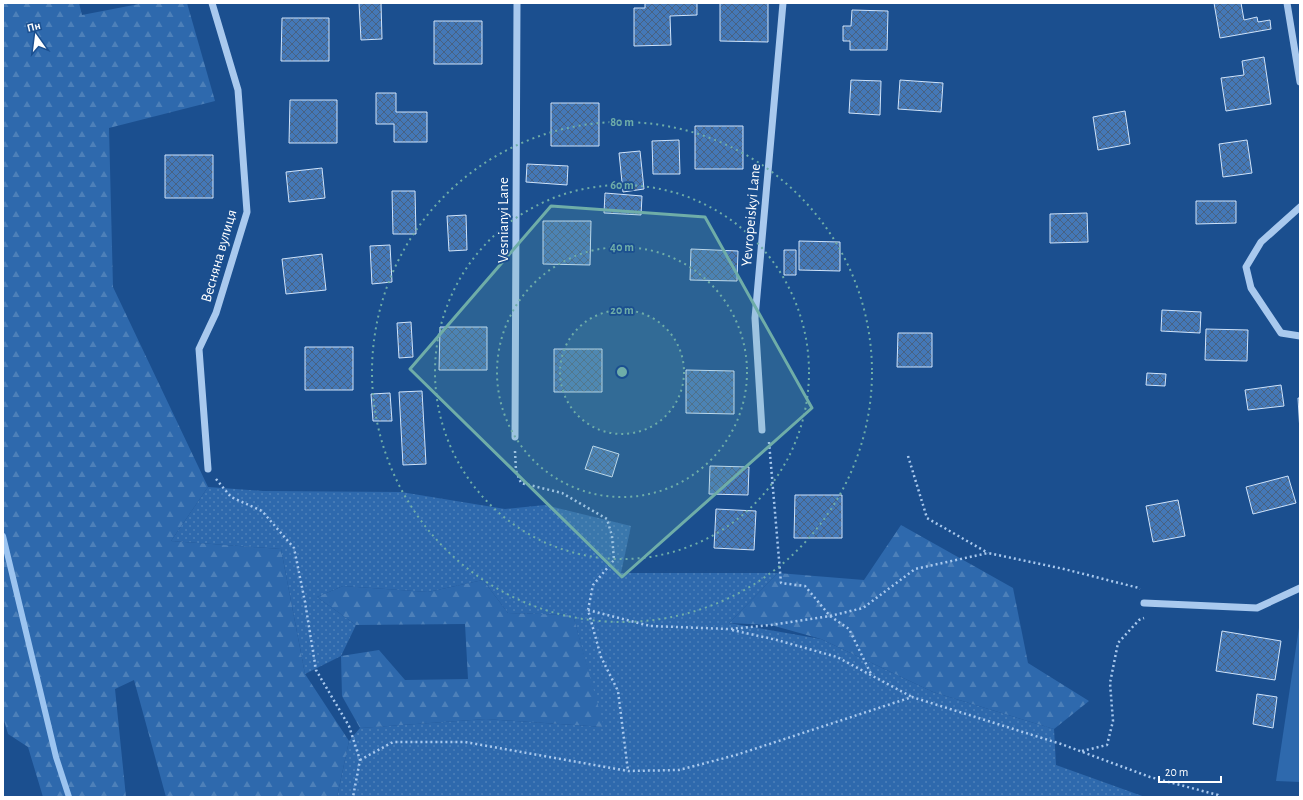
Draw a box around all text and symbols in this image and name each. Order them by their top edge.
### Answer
north arrow [16,16,56,56]
text: Пн [26,20,42,34]
text: 80 m [610,116,634,128]
street label: Yevropeiskyi Lane [739,163,763,267]
street label: Vesnianyi Lane [496,177,511,263]
text: 60 m [610,179,634,191]
street label: Весняна вулиця [199,208,239,304]
text: 40 m [610,241,634,253]
text: 20 m [610,304,634,316]
centre of rings [615,365,629,379]
scale bar [1159,758,1221,784]
text: 20 m [1165,766,1188,778]

